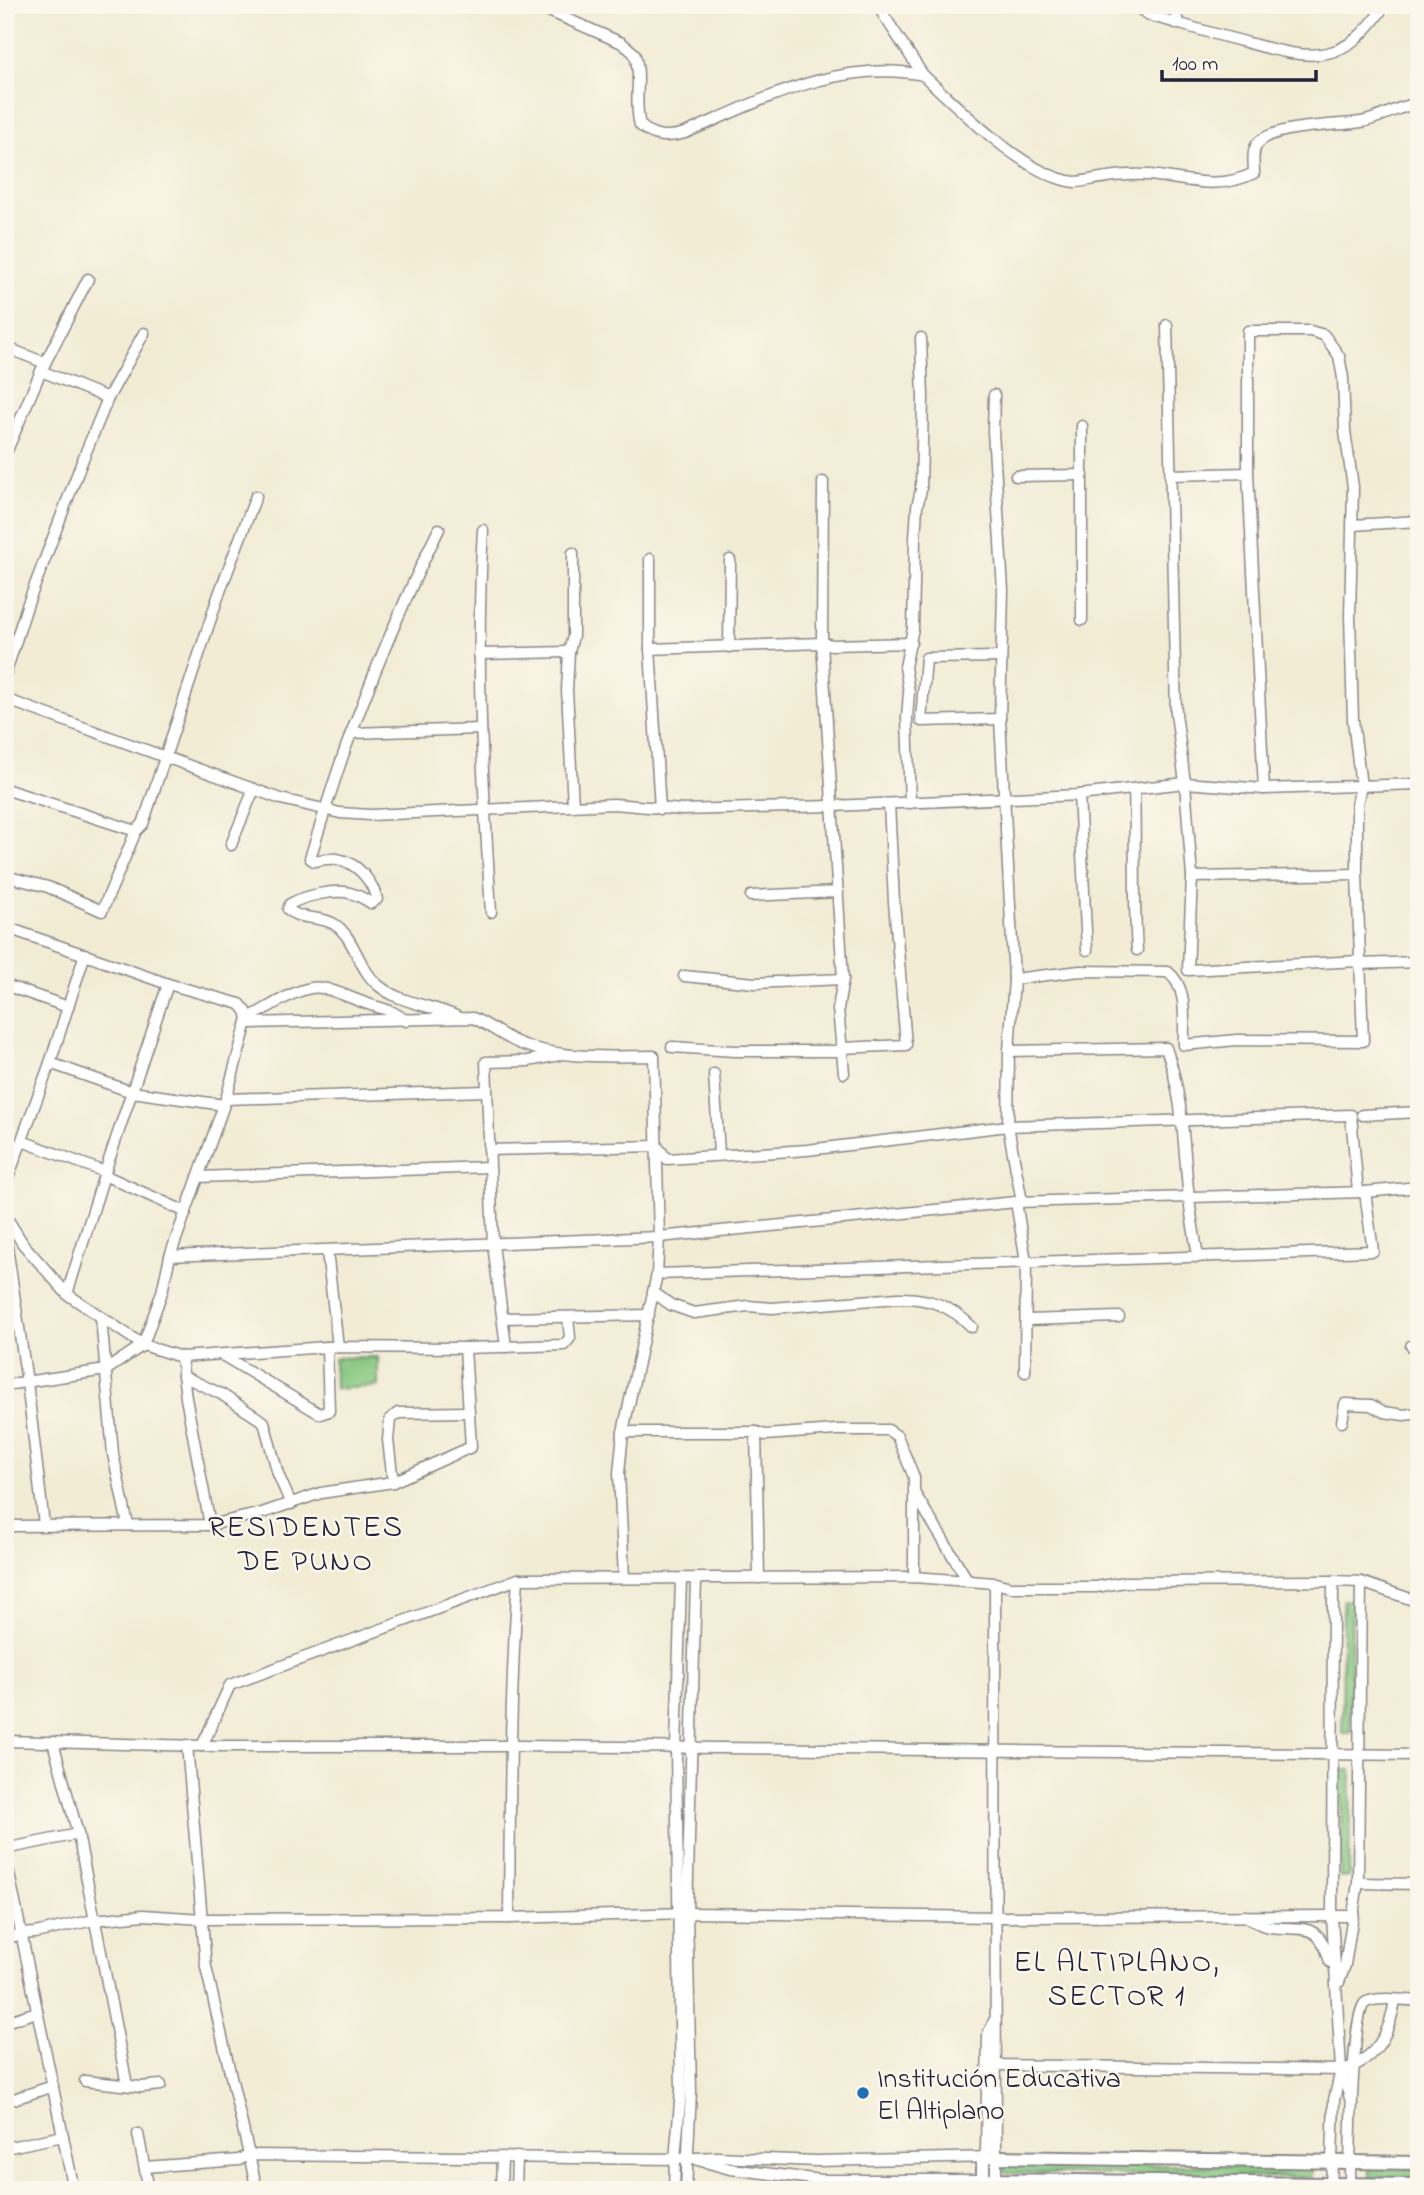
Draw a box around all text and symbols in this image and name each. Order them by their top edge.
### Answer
scale bar [1162,38,1316,82]
text: 100 m [1172,50,1218,80]
district label: RESIDENTES DE PUNO [208,1507,404,1585]
district label: EL ALTIPLANO, SECTOR 1 [1014,1942,1220,2020]
place label: Institución Educativa El Altiplano [877,2060,1121,2133]
marker: Institución Educativa El Altiplano [855,2085,871,2101]

